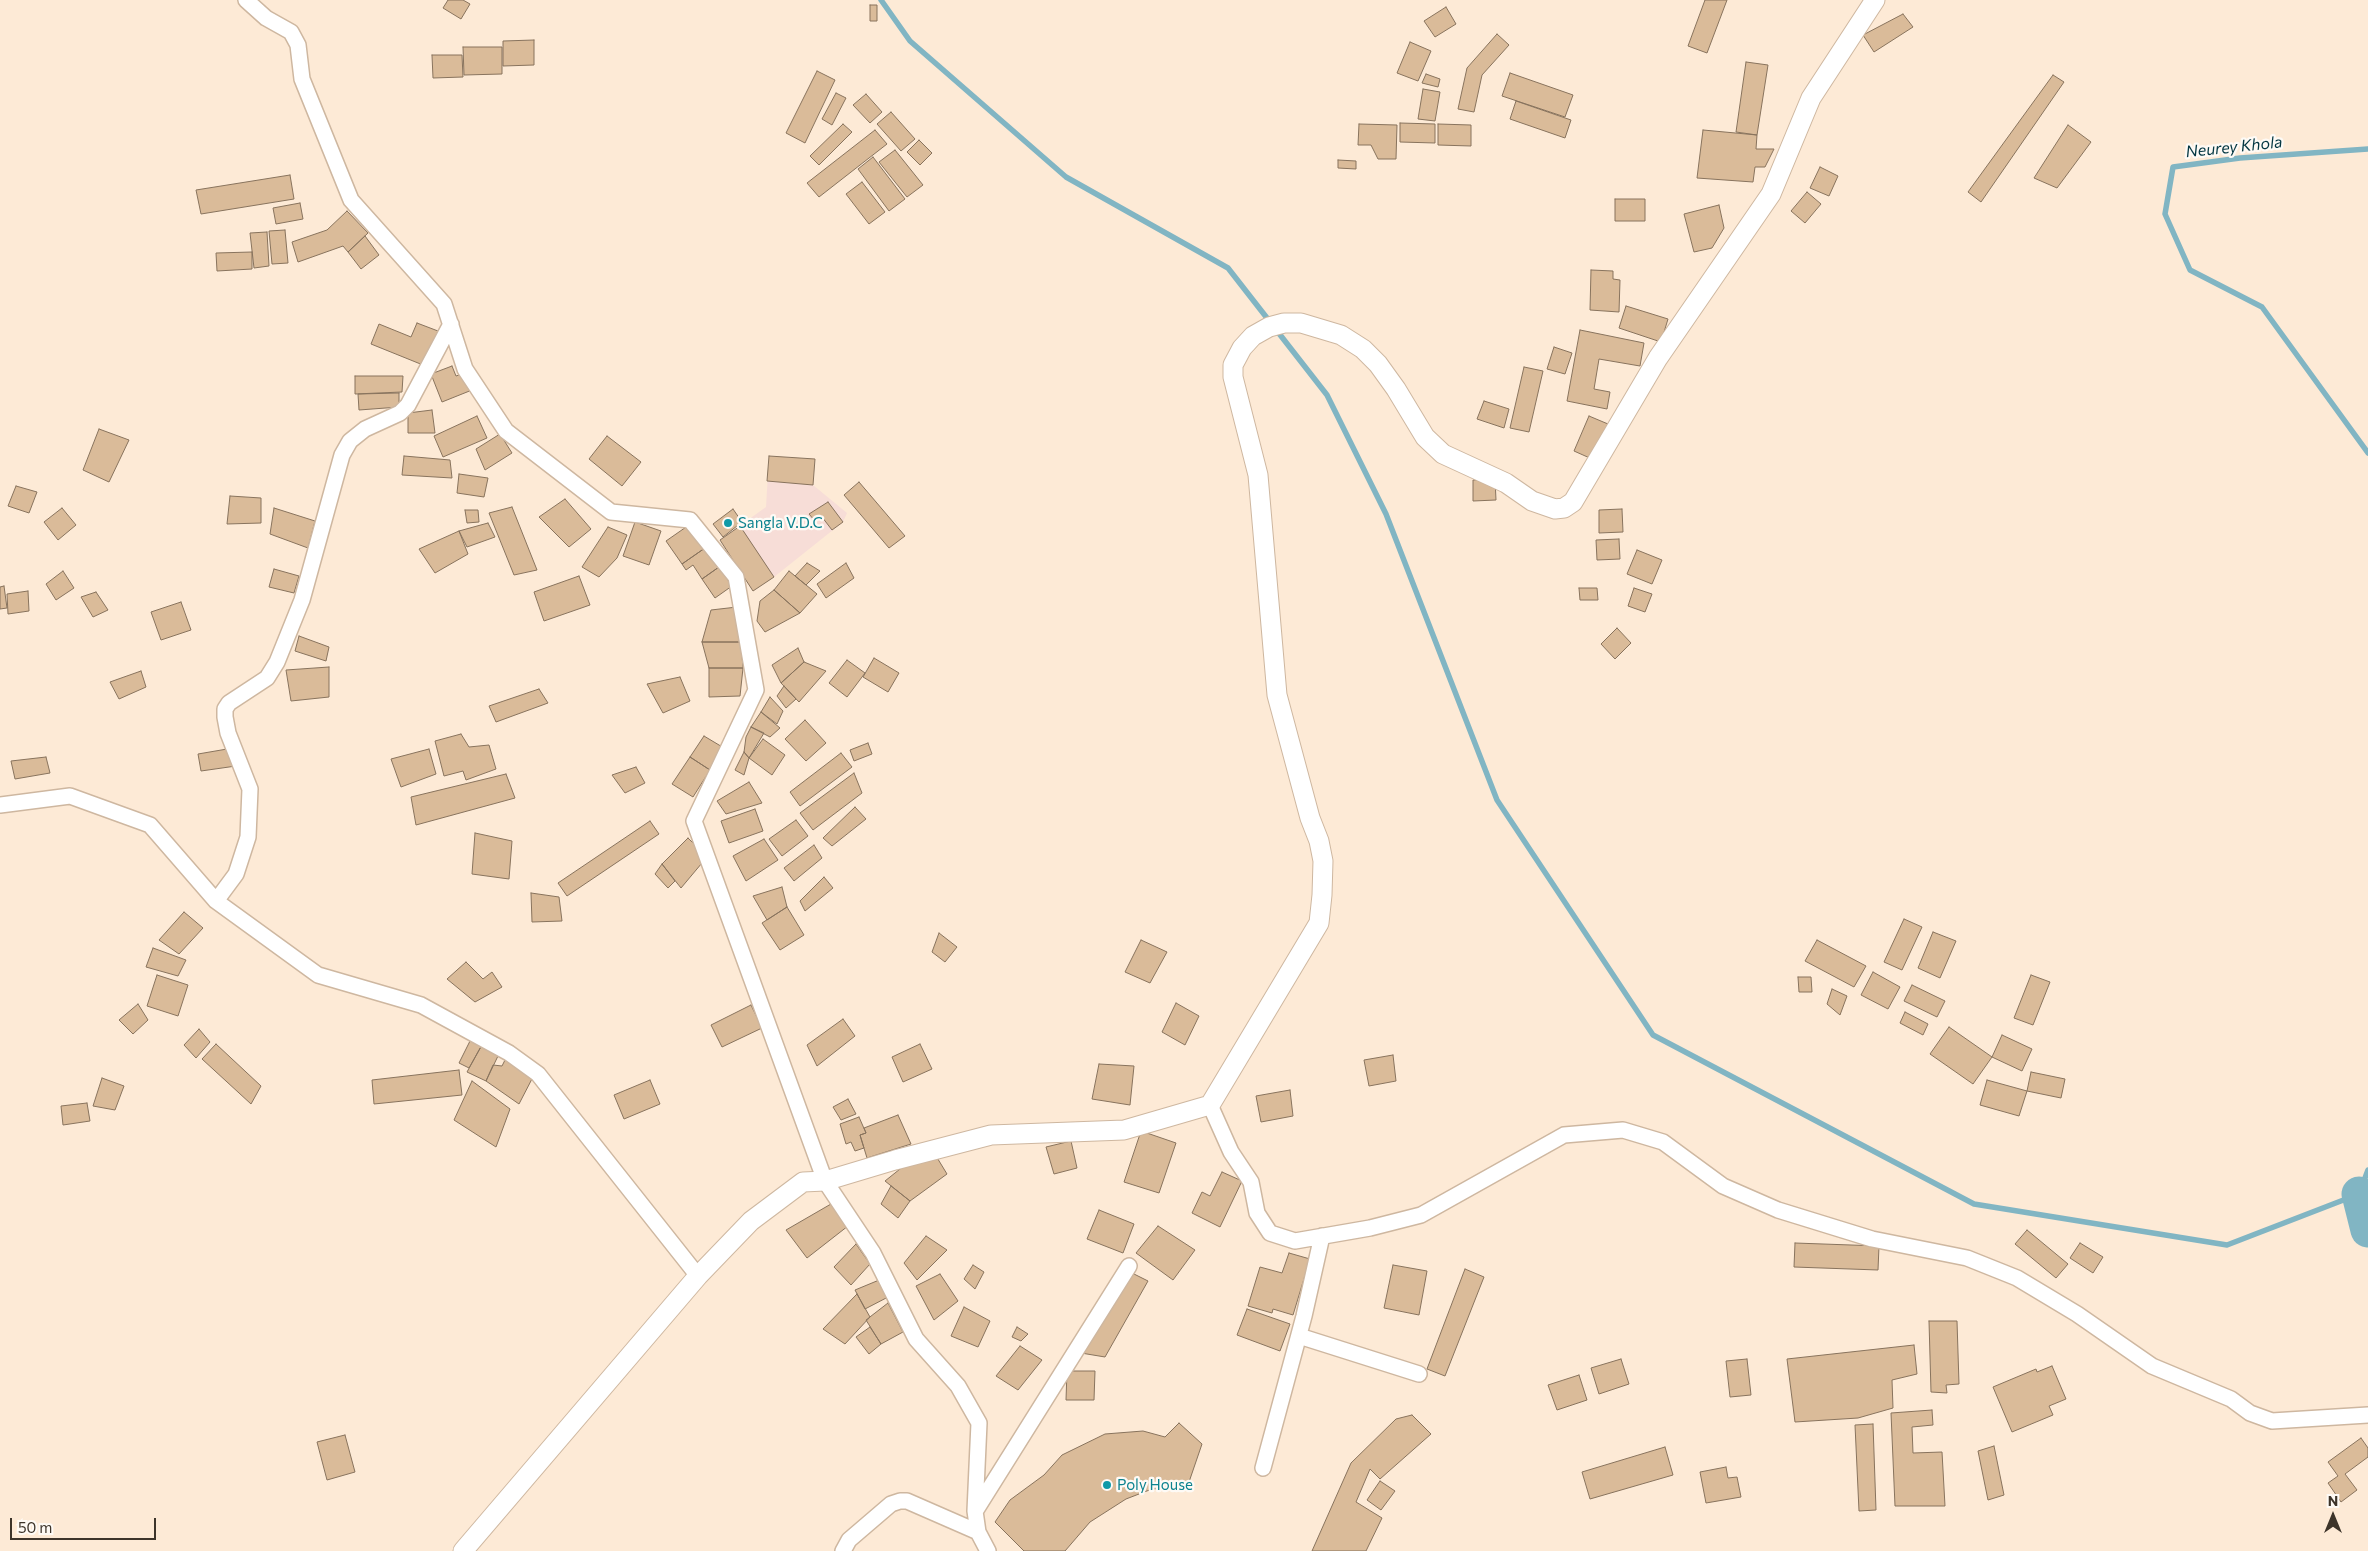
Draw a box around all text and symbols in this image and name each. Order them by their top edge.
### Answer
water label: Neurey Khola [2185,132,2283,162]
place label: Sangla V.D.C [738,514,823,532]
marker: Sangla V.D.C [722,517,734,529]
place label: Poly House [1117,1476,1193,1494]
marker: Poly House [1101,1479,1113,1491]
north arrow [2308,1491,2358,1541]
text: N [2328,1492,2338,1509]
scale bar [12,1508,159,1540]
text: 50 m [18,1518,52,1536]

